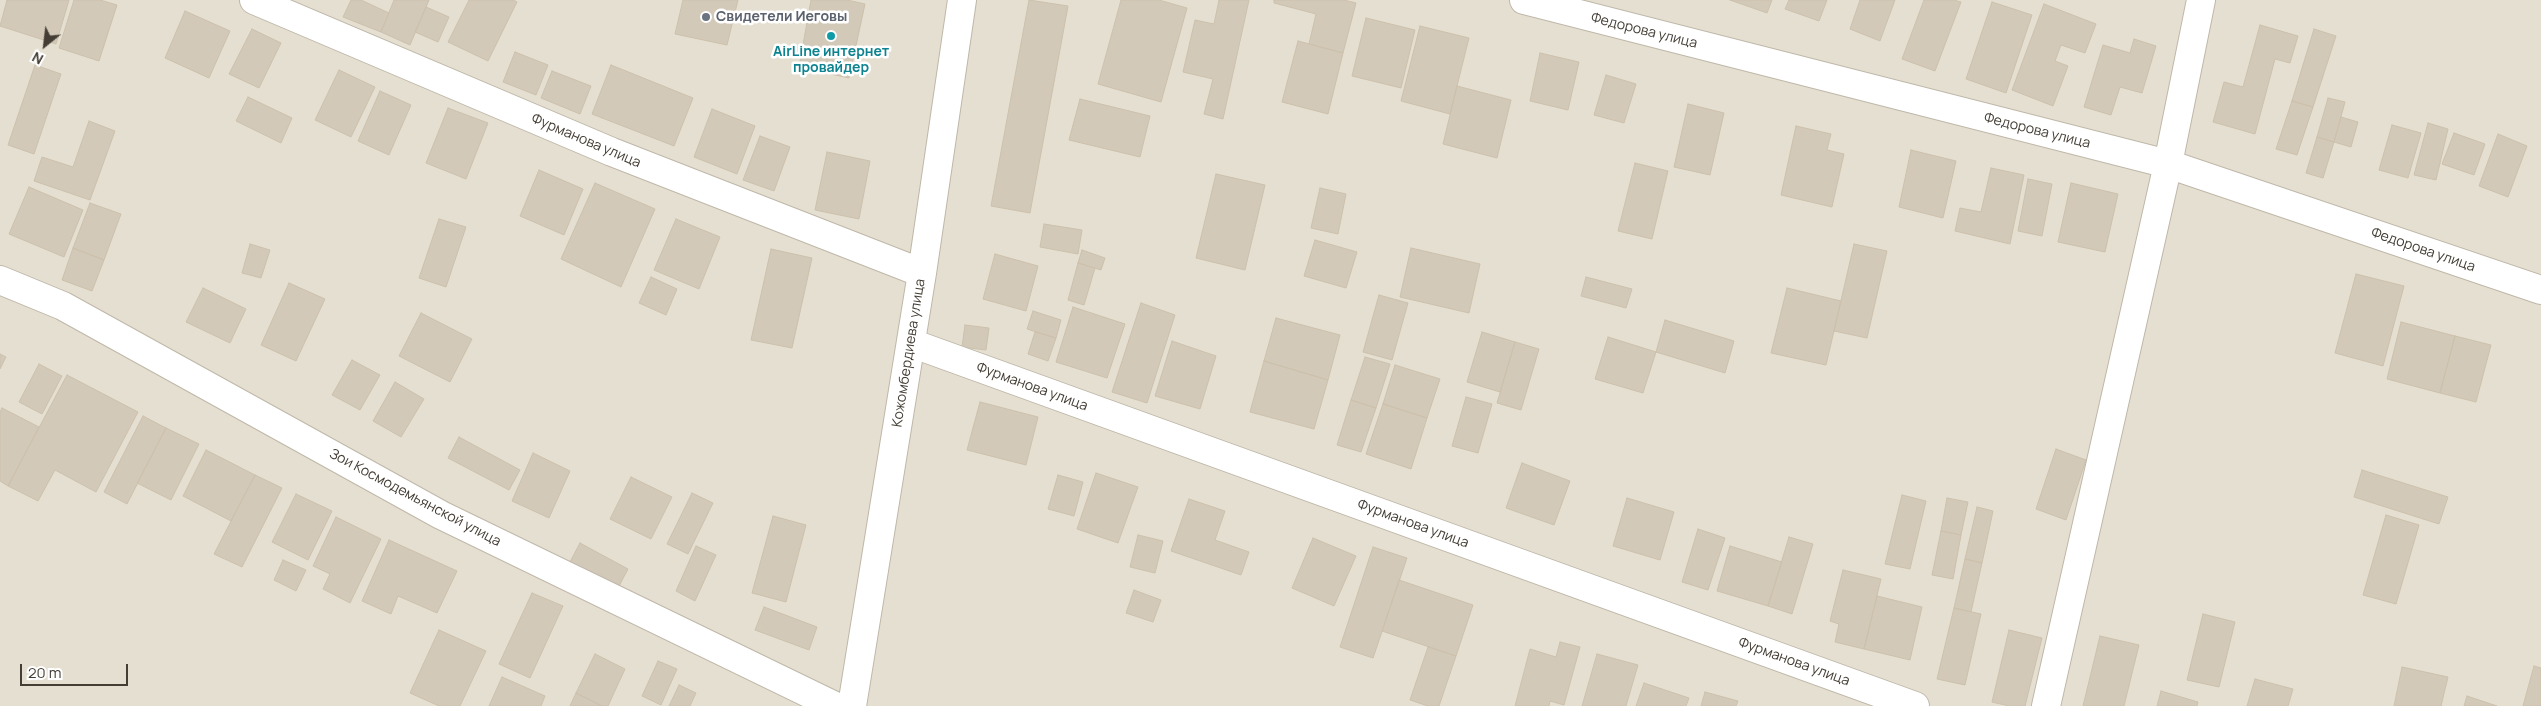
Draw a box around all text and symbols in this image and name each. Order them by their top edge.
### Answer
place label: Свидетели Иеговы [716,9,847,25]
street label: Федорова улица [1589,10,1699,52]
marker: Свидетели Иеговы [700,11,712,23]
north arrow [20,20,70,70]
marker: AirLine интернет провайдер [825,30,837,42]
place label: AirLine интернет провайдер [773,44,889,76]
text: N [28,48,46,69]
street label: Фурманова улица [529,110,643,172]
street label: Федорова улица [1982,110,2092,152]
street label: Федорова улица [2369,224,2477,276]
street label: Кожомбердиева улица [889,278,929,428]
street label: Фурманова улица [974,359,1090,415]
street label: Зои Космодемьянской улица [326,446,504,550]
street label: Фурманова улица [1355,496,1471,552]
street label: Фурманова улица [1736,634,1852,690]
scale bar [22,654,130,686]
text: 20 m [28,662,61,683]

